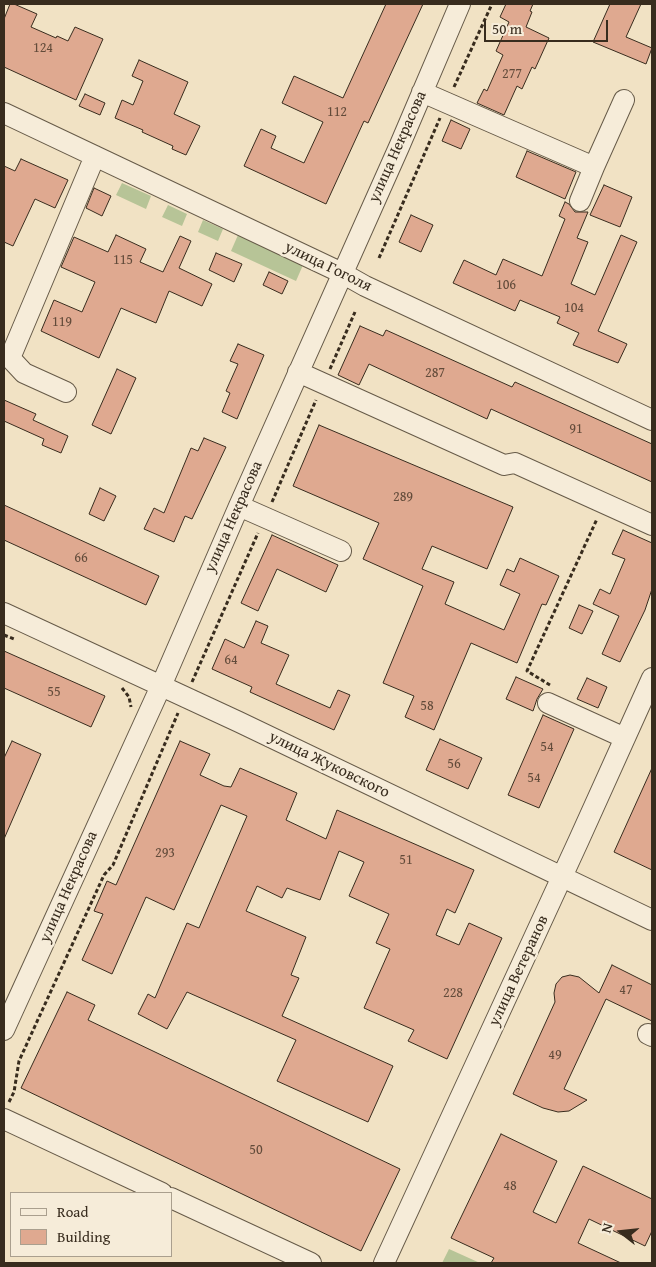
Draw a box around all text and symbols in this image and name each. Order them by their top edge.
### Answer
scale bar [486,10,610,42]
text: 50 m [492,18,522,39]
house number: 124 [33,40,53,56]
house number: 277 [502,66,522,82]
street label: улица Некрасова [365,88,431,206]
house number: 112 [327,104,347,120]
street label: улица Гоголя [281,238,375,296]
house number: 115 [113,252,133,268]
house number: 106 [496,277,516,293]
house number: 104 [564,300,584,316]
house number: 119 [52,314,72,330]
house number: 287 [425,365,445,381]
house number: 91 [569,421,583,437]
street label: улица Некрасова [201,458,267,576]
house number: 289 [393,489,413,505]
house number: 66 [74,550,88,566]
house number: 64 [224,652,238,668]
house number: 55 [47,684,61,700]
house number: 58 [420,698,434,714]
street label: улица Жуковского [265,727,393,803]
house number: 54 [540,739,554,755]
house number: 56 [447,756,461,772]
house number: 54 [527,770,541,786]
street label: улица Некрасова [36,828,102,946]
house number: 293 [155,845,175,861]
house number: 51 [399,852,413,868]
street label: улица Ветеранов [485,913,553,1029]
house number: 47 [619,982,633,998]
house number: 228 [443,985,463,1001]
house number: 49 [548,1047,562,1063]
house number: 50 [249,1142,263,1158]
house number: 48 [503,1178,517,1194]
legend [10,1192,172,1257]
text: Road [57,1201,88,1222]
north arrow [596,1207,646,1257]
text: N [596,1221,617,1235]
text: Building [57,1226,110,1247]

